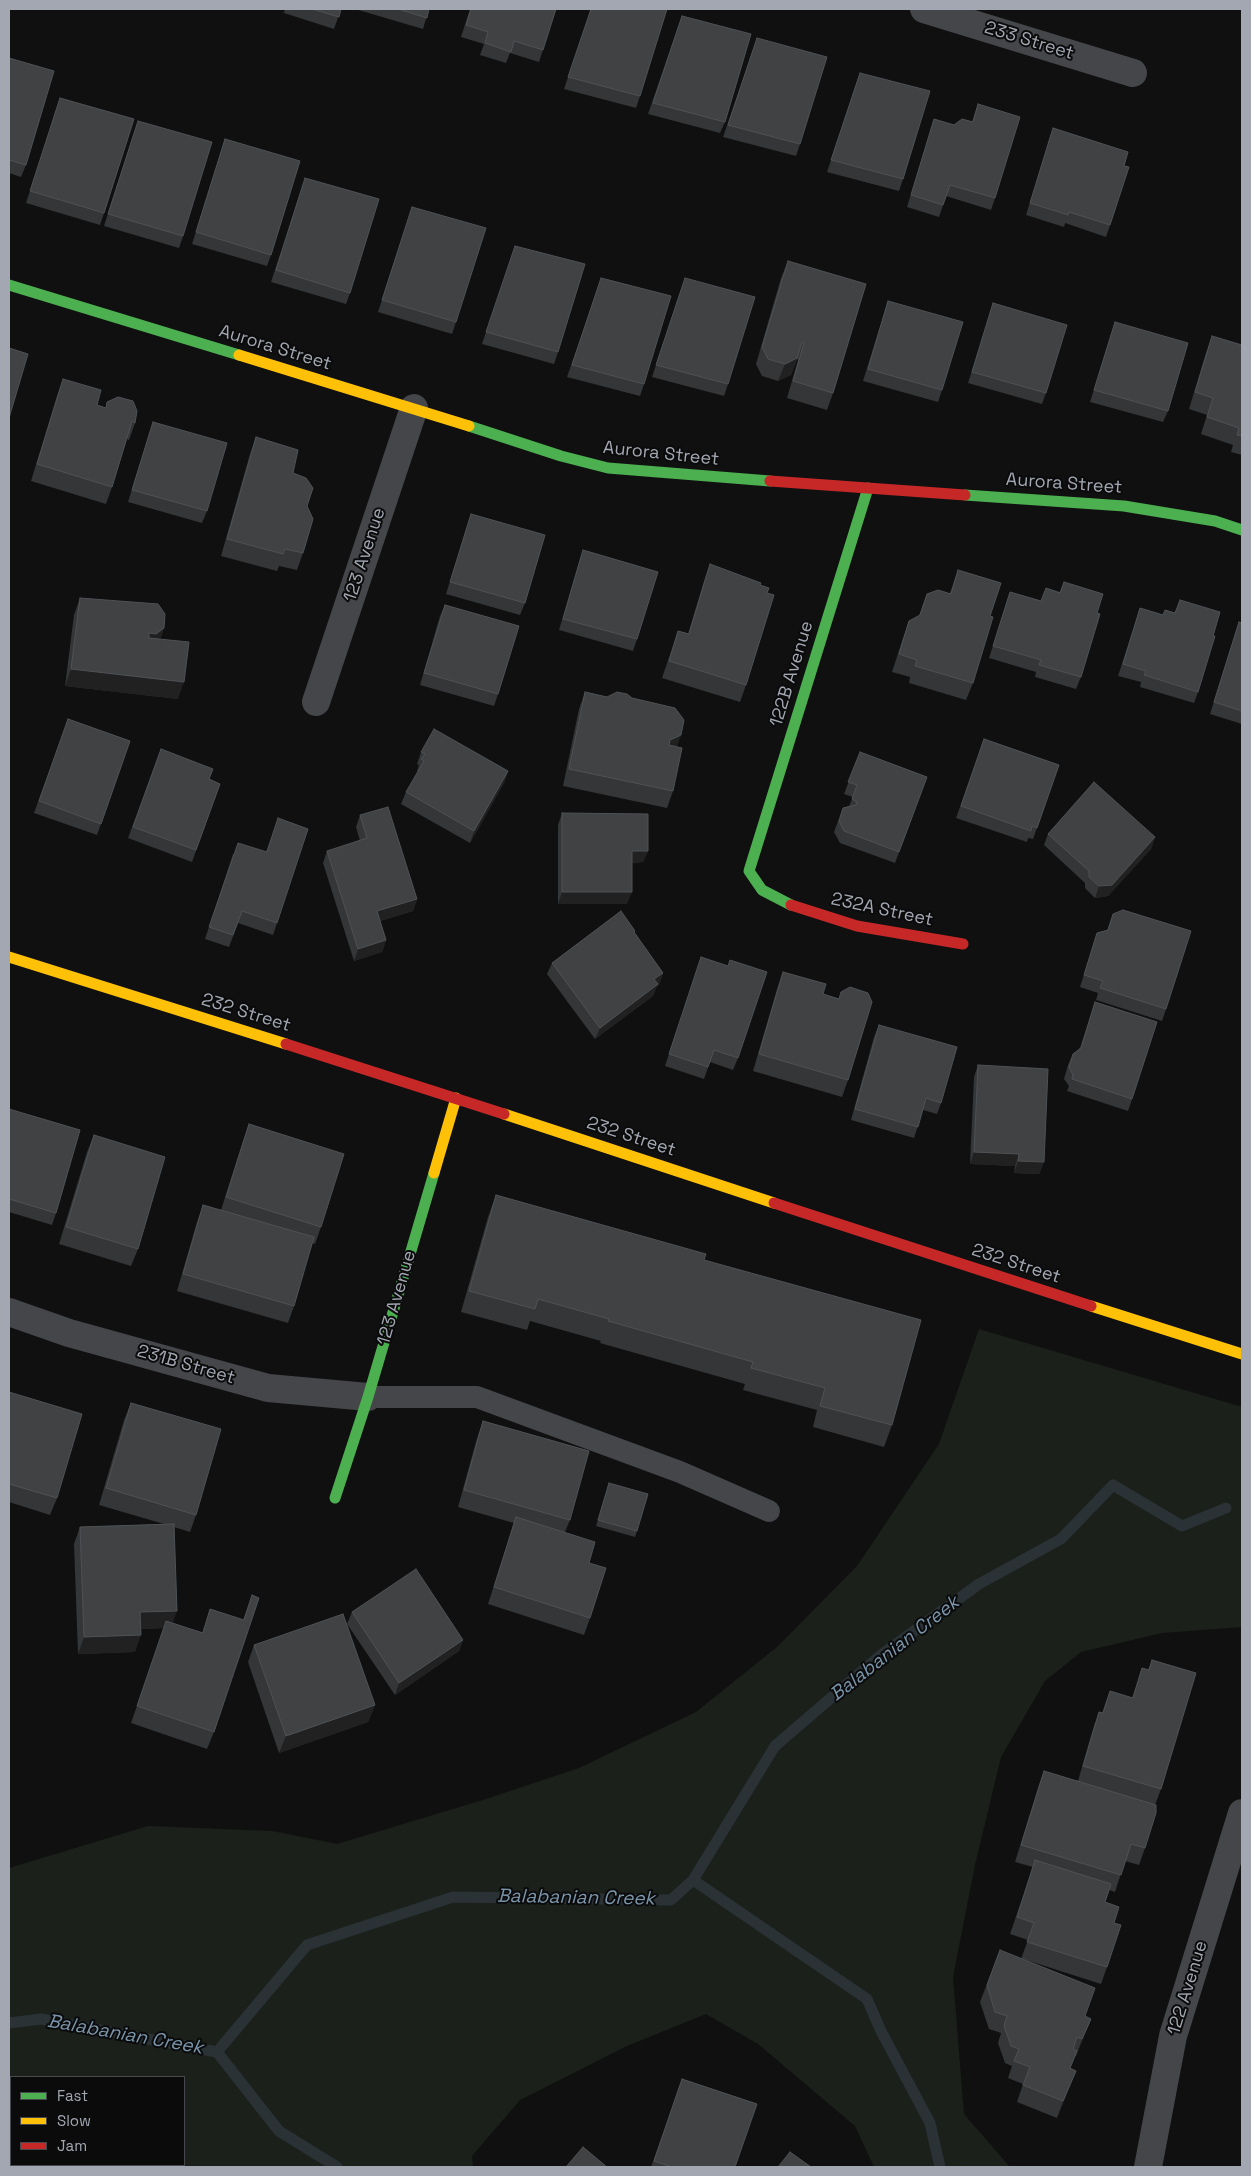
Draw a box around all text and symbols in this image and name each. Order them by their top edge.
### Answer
street label: 233 Street [982,17,1076,65]
street label: Aurora Street [216,321,334,375]
street label: Aurora Street [602,437,720,471]
street label: Aurora Street [1005,469,1123,499]
street label: 123 Avenue [340,505,390,605]
street label: 122B Avenue [766,619,818,729]
street label: 232A Street [829,889,935,931]
street label: 232 Street [199,989,293,1037]
street label: 232 Street [584,1112,678,1162]
street label: 232 Street [969,1239,1063,1289]
street label: 123 Avenue [373,1248,421,1348]
street label: 231B Street [135,1341,237,1389]
water label: Balabanian Creek [826,1591,964,1707]
water label: Balabanian Creek [497,1885,655,1911]
street label: 122 Avenue [1163,1938,1213,2038]
water label: Balabanian Creek [45,2010,205,2060]
legend [10,2076,185,2166]
text: Fast [57,2086,88,2105]
text: Slow [57,2111,91,2130]
text: Jam [57,2136,87,2155]

